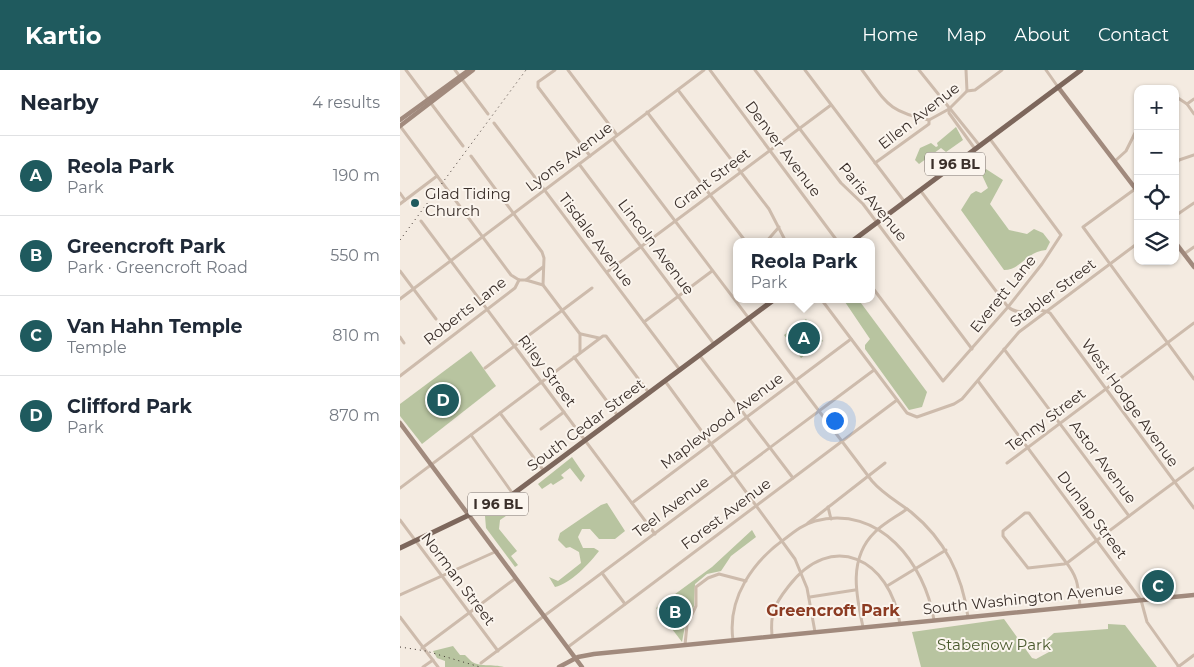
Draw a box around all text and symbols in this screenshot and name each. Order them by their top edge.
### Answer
text: Kartio [25,21,101,50]
text: Home [862,24,918,46]
text: Map [946,24,986,46]
text: About [1014,24,1070,46]
text: Contact [1098,24,1169,46]
street label: Ellen Avenue [874,78,963,153]
map controls [1134,85,1179,265]
button: + [1134,85,1179,130]
text: Nearby [20,90,99,115]
text: 4 results [312,93,380,112]
street label: Denver Avenue [741,97,826,200]
street label: Lyons Avenue [521,118,616,196]
button: − [1134,130,1179,175]
street label: Grant Street [669,144,754,214]
road number: I 96 BL [925,152,985,176]
text: Reola Park [67,155,174,178]
street label: Paris Avenue [835,158,912,245]
text: A [30,166,42,185]
text: 190 m [333,166,380,185]
button: locate [1134,175,1179,220]
text: Park [67,178,104,197]
place label: Glad Tiding Church [425,184,511,220]
street label: Tisdale Avenue [555,189,638,290]
street label: Lincoln Avenue [614,195,699,299]
marker: Glad Tiding Church [409,197,421,209]
button: layers [1134,220,1179,265]
text: Greencroft Park [67,235,225,258]
popup [733,238,875,303]
text: B [30,246,42,265]
text: 550 m [330,246,380,265]
text: Reola Park [750,250,858,273]
street label: Everett Lane [965,251,1040,336]
street label: Stabler Street [1006,254,1099,331]
text: Park · Greencroft Road [67,258,248,277]
street label: Roberts Lane [419,272,510,349]
text: Park [750,273,787,292]
text: Van Hahn Temple [67,315,243,338]
pin: A [788,319,820,357]
text: C [30,326,42,345]
text: 810 m [332,326,380,345]
street label: Riley Street [514,331,581,410]
street label: West Hodge Avenue [1077,335,1183,471]
text: Temple [67,338,127,357]
street label: Maplewood Avenue [657,368,787,473]
street label: South Cedar Street [523,374,648,475]
pin: D [427,381,459,419]
street label: Tenny Street [1002,384,1089,456]
text: Clifford Park [67,395,192,418]
text: D [29,406,43,425]
text: 870 m [329,406,380,425]
your location [822,408,848,434]
street label: Astor Avenue [1066,416,1141,507]
text: Park [67,418,104,437]
street label: Dunlap Street [1053,467,1132,562]
street label: Teel Avenue [629,472,713,541]
street label: Forest Avenue [677,474,774,554]
road number: I 96 BL [468,492,528,516]
street label: Norman Street [417,528,500,629]
pin: C [1142,567,1174,605]
street label: South Washington Avenue [922,579,1124,618]
pin: B [659,593,691,631]
district label: Greencroft Park [766,601,900,620]
park label: Stabenow Park [937,635,1051,654]

